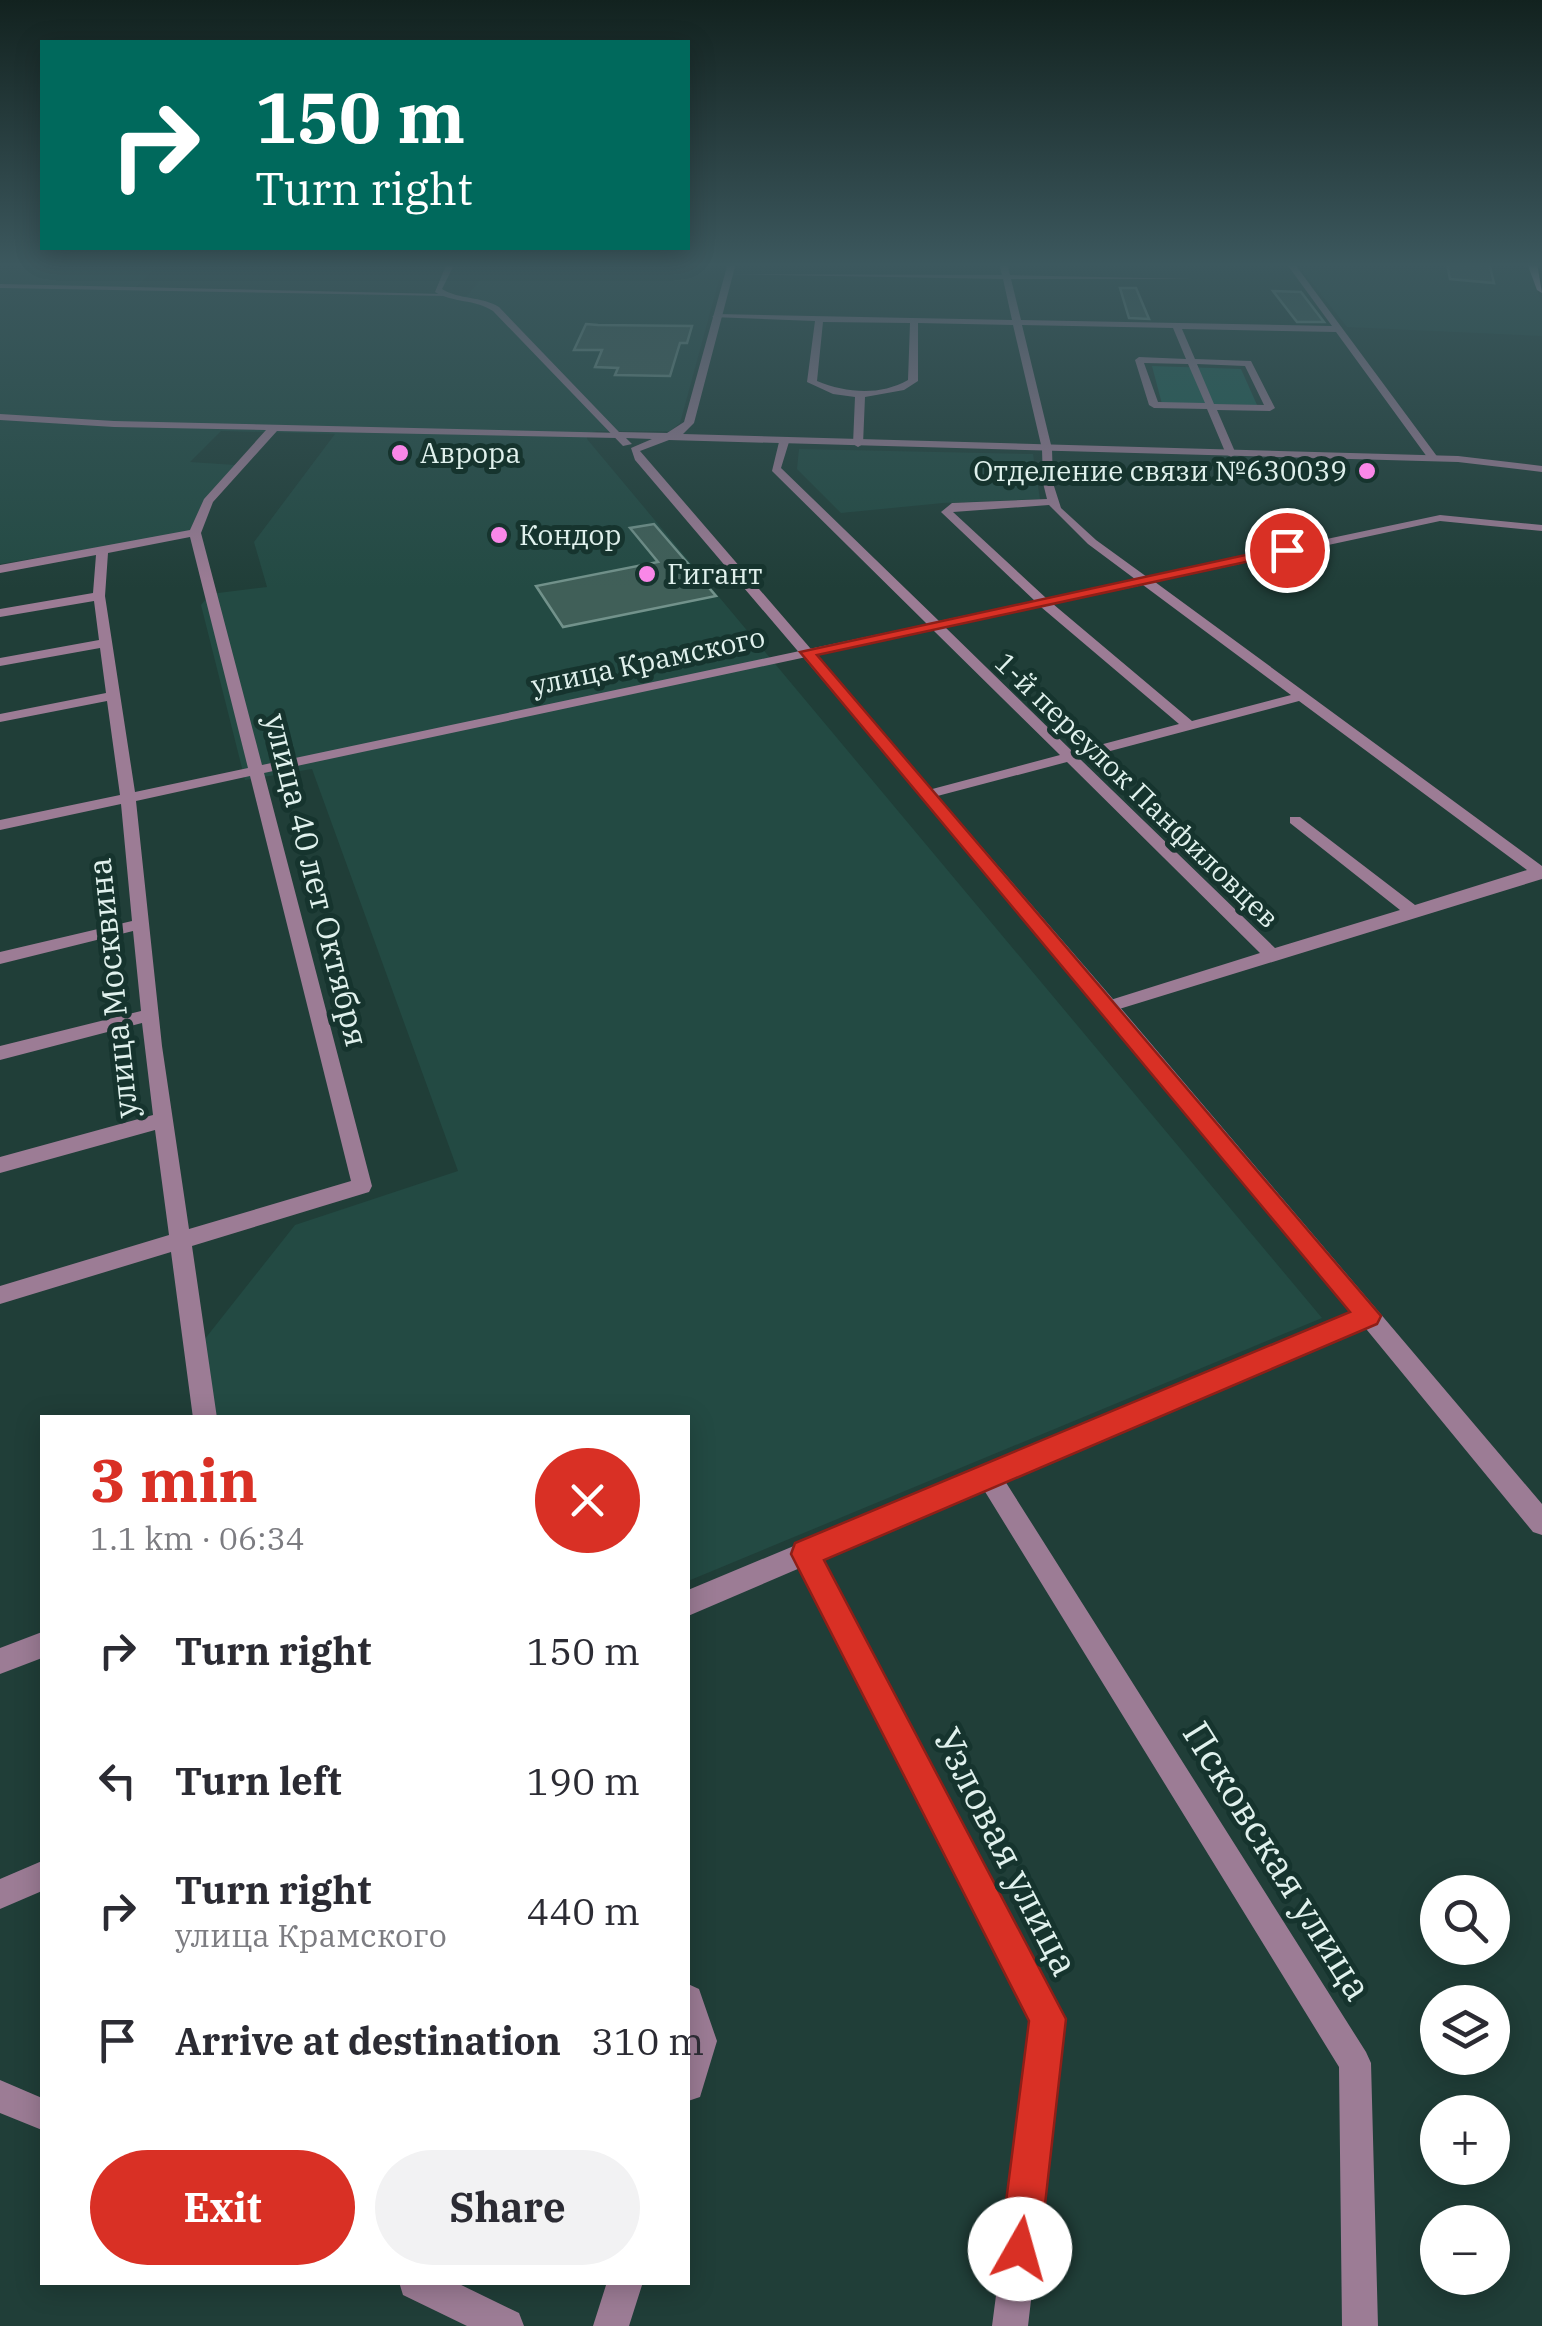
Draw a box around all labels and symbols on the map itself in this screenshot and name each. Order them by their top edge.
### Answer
place label: Аврора [420,434,521,471]
marker: Аврора [389,442,411,464]
place label: Отделение связи №630039 [973,452,1347,489]
marker: Отделение связи №630039 [1356,460,1378,482]
pin [1245,508,1330,593]
place label: Кондор [519,516,621,553]
marker: Кондор [488,524,510,546]
place label: Гигант [667,555,763,592]
marker: Гигант [636,563,658,585]
street label: улица Крамского [528,618,768,703]
street label: 1-й переулок Панфиловцев [987,644,1287,935]
street label: улица 40 лет Октября [255,709,379,1050]
street label: улица Москвина [77,856,147,1120]
street label: Псковская улица [1173,1712,1384,2009]
street label: Узловая улица [924,1719,1091,1983]
position arrow [968,2197,1072,2301]

